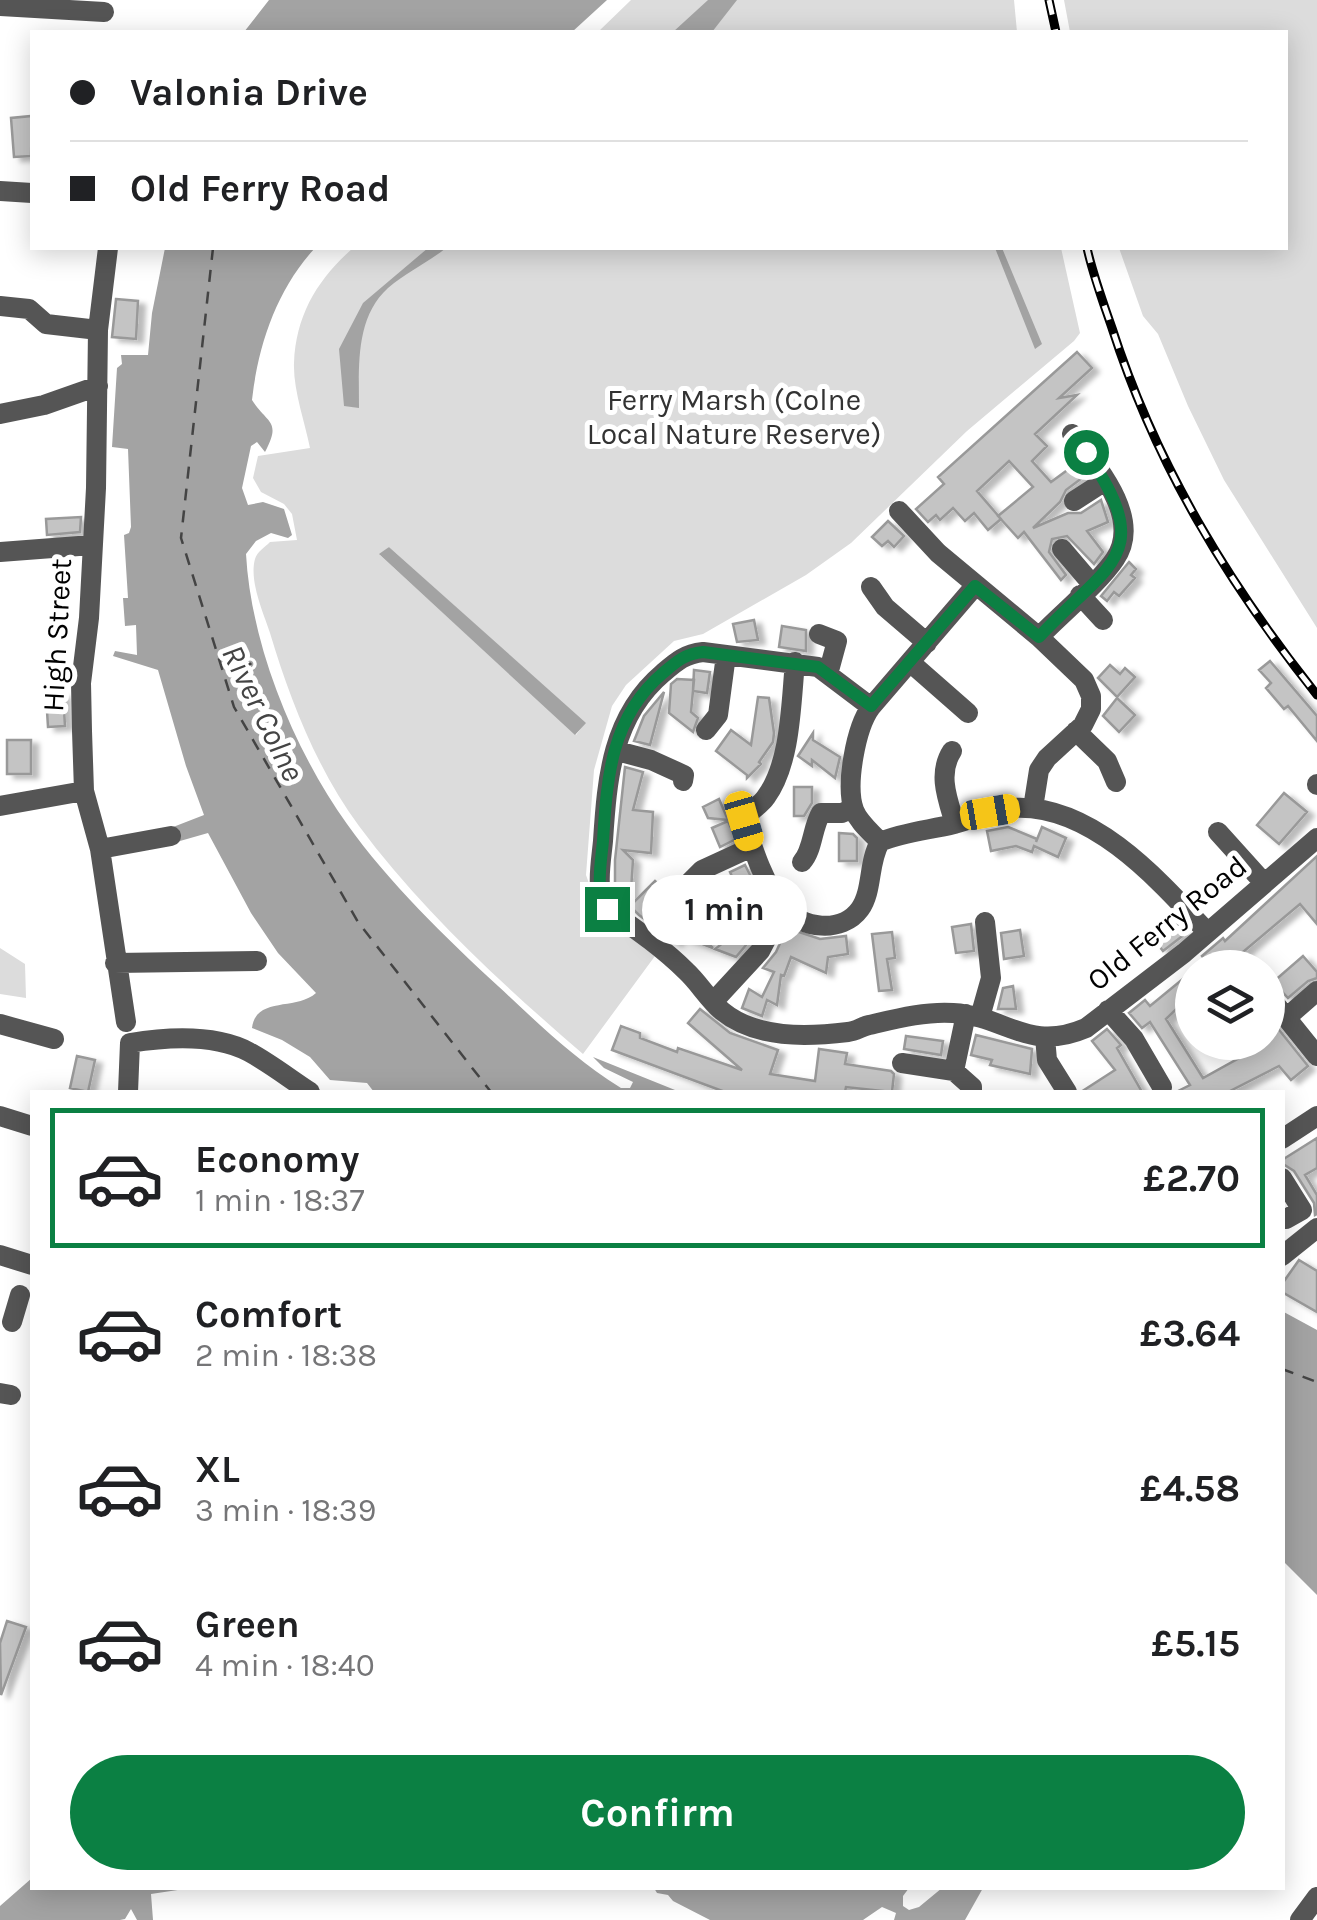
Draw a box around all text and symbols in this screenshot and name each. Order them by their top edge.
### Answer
text: Valonia Drive [130,70,368,115]
text: Old Ferry Road [130,166,390,211]
park label: Ferry Marsh (Colne Local Nature Reserve) [587,382,881,452]
route start [1064,430,1109,475]
street label: High Street [35,557,79,713]
water label: River Colne [214,639,312,787]
car [721,788,767,854]
car [958,792,1022,832]
street label: Old Ferry Road [1080,848,1254,998]
callout: 1 min [642,874,807,944]
route end [585,887,630,932]
text: 1 min [684,891,765,928]
map controls [1175,950,1285,1060]
button: layers [1175,950,1285,1060]
icon: car [75,1133,165,1223]
text: Economy [195,1137,359,1182]
text: £2.70 [1143,1156,1240,1201]
text: 1 min · 18:37 [195,1182,364,1219]
icon: car [75,1288,165,1378]
text: Comfort [195,1292,342,1337]
text: £3.64 [1140,1311,1240,1356]
text: 2 min · 18:38 [195,1337,377,1374]
icon: car [75,1443,165,1533]
text: XL [195,1447,240,1492]
text: £4.58 [1140,1466,1240,1511]
text: 3 min · 18:39 [195,1492,376,1529]
icon: car [75,1598,165,1688]
text: Green [195,1602,300,1647]
text: £5.15 [1151,1621,1240,1666]
text: 4 min · 18:40 [195,1647,375,1684]
button: Confirm [70,1755,1245,1870]

